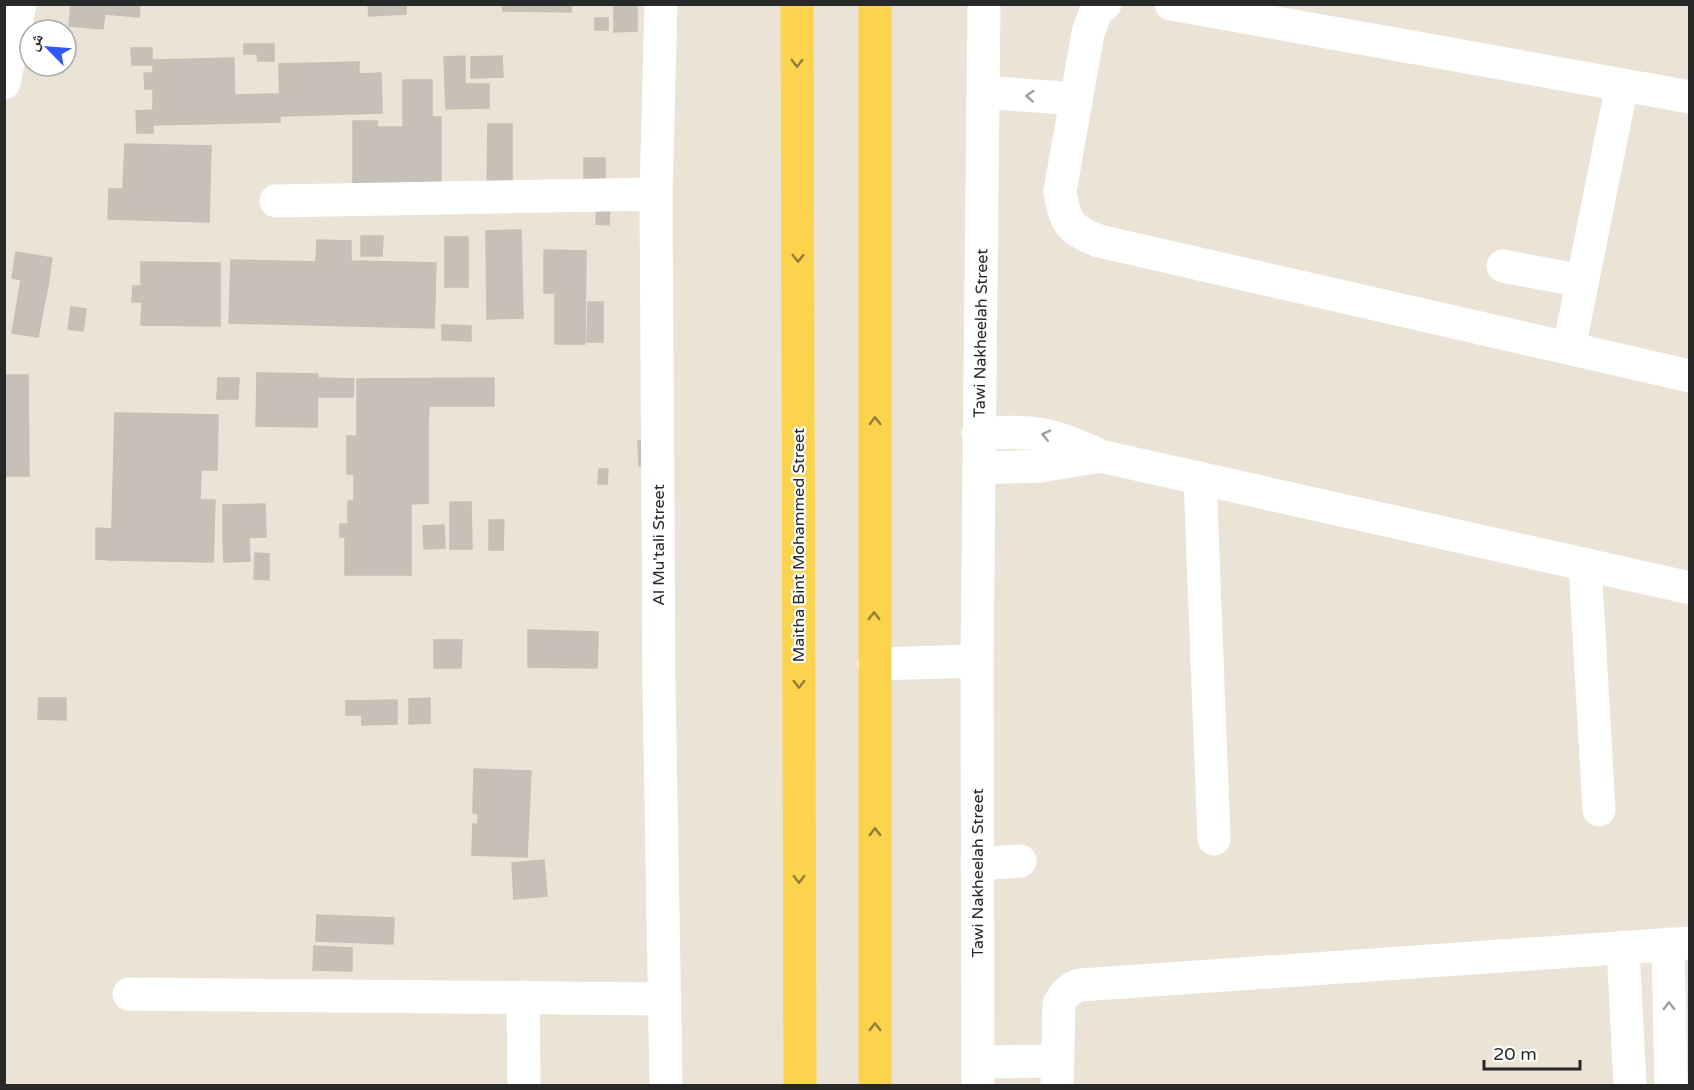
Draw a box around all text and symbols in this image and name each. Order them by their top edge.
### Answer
north arrow [18,18,78,78]
text: ش [23,30,48,54]
one-way arrow [791,58,803,67]
one-way arrow [1026,90,1035,103]
street label: Tawi Nakheelah Street [970,248,992,418]
one-way arrow [792,253,804,262]
one-way arrow [869,417,881,426]
street label: Maitha Bint Mohammed Street [789,428,809,662]
one-way arrow [1041,429,1051,442]
street label: Al Mu'tali Street [649,484,669,606]
one-way arrow [868,612,880,621]
one-way arrow [793,679,805,688]
street label: Tawi Nakheelah Street [968,788,988,958]
one-way arrow [869,828,881,837]
one-way arrow [793,874,805,883]
one-way arrow [1663,1002,1675,1011]
one-way arrow [869,1023,881,1032]
scale bar [1484,1033,1580,1071]
text: 20 m [1493,1043,1537,1065]

